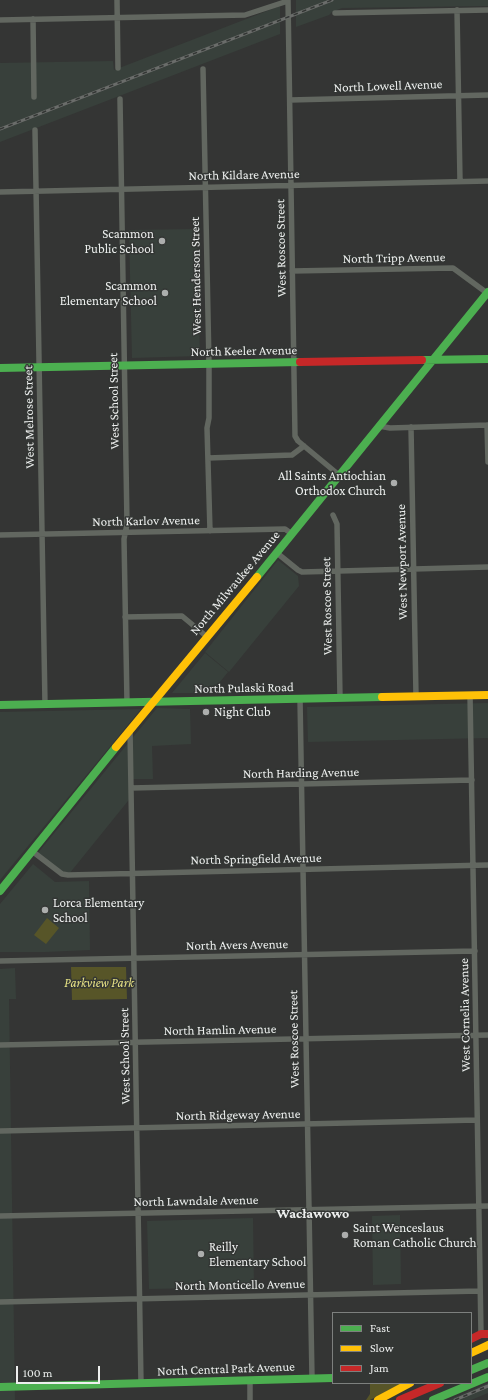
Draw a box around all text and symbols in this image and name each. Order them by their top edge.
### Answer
street label: North Lowell Avenue [333,76,443,96]
street label: North Kildare Avenue [188,166,300,184]
street label: West Roscoe Street [272,199,290,297]
street label: West Henderson Street [187,217,205,335]
place label: Scammon Public School [85,226,154,257]
marker: Scammon Public School [157,236,167,246]
street label: North Tripp Avenue [343,249,445,267]
place label: Scammon Elementary School [60,278,157,309]
marker: Scammon Elementary School [160,288,170,298]
street label: North Keeler Avenue [191,342,297,360]
street label: West School Street [105,353,123,449]
street label: West Melrose Street [20,365,38,469]
place label: All Saints Antiochian Orthodox Church [278,468,386,499]
marker: All Saints Antiochian Orthodox Church [389,478,399,488]
street label: West Newport Avenue [393,504,411,620]
street label: North Karlov Avenue [92,512,200,530]
street label: North Milwaukee Avenue [187,528,283,638]
street label: West Roscoe Street [318,557,336,655]
street label: North Pulaski Road [194,679,294,697]
place label: Night Club [214,704,271,720]
marker: Night Club [201,707,211,717]
street label: North Harding Avenue [243,764,359,782]
street label: North Springfield Avenue [190,850,322,868]
place label: Lorca Elementary School [53,895,144,926]
marker: Lorca Elementary School [40,905,50,915]
street label: North Avers Avenue [186,936,288,954]
street label: West Cornelia Avenue [456,958,474,1072]
park label: Parkview Park [64,975,134,991]
street label: West Roscoe Street [285,990,303,1088]
street label: West School Street [116,1008,134,1104]
street label: North Hamlin Avenue [163,1021,277,1039]
street label: North Ridgeway Avenue [175,1106,301,1124]
street label: North Lawndale Avenue [133,1192,259,1210]
district label: Wacławowo [277,1206,349,1222]
place label: Saint Wenceslaus Roman Catholic Church [353,1220,477,1251]
marker: Saint Wenceslaus Roman Catholic Church [340,1230,350,1240]
place label: Reilly Elementary School [209,1239,306,1270]
marker: Reilly Elementary School [196,1249,206,1259]
street label: North Monticello Avenue [175,1276,305,1294]
legend [332,1312,472,1384]
text: Fast [370,1321,390,1335]
text: Slow [370,1341,394,1355]
scale bar [18,1358,102,1384]
street label: North Central Park Avenue [157,1359,295,1379]
text: Jam [370,1361,389,1375]
text: 100 m [23,1366,52,1380]

